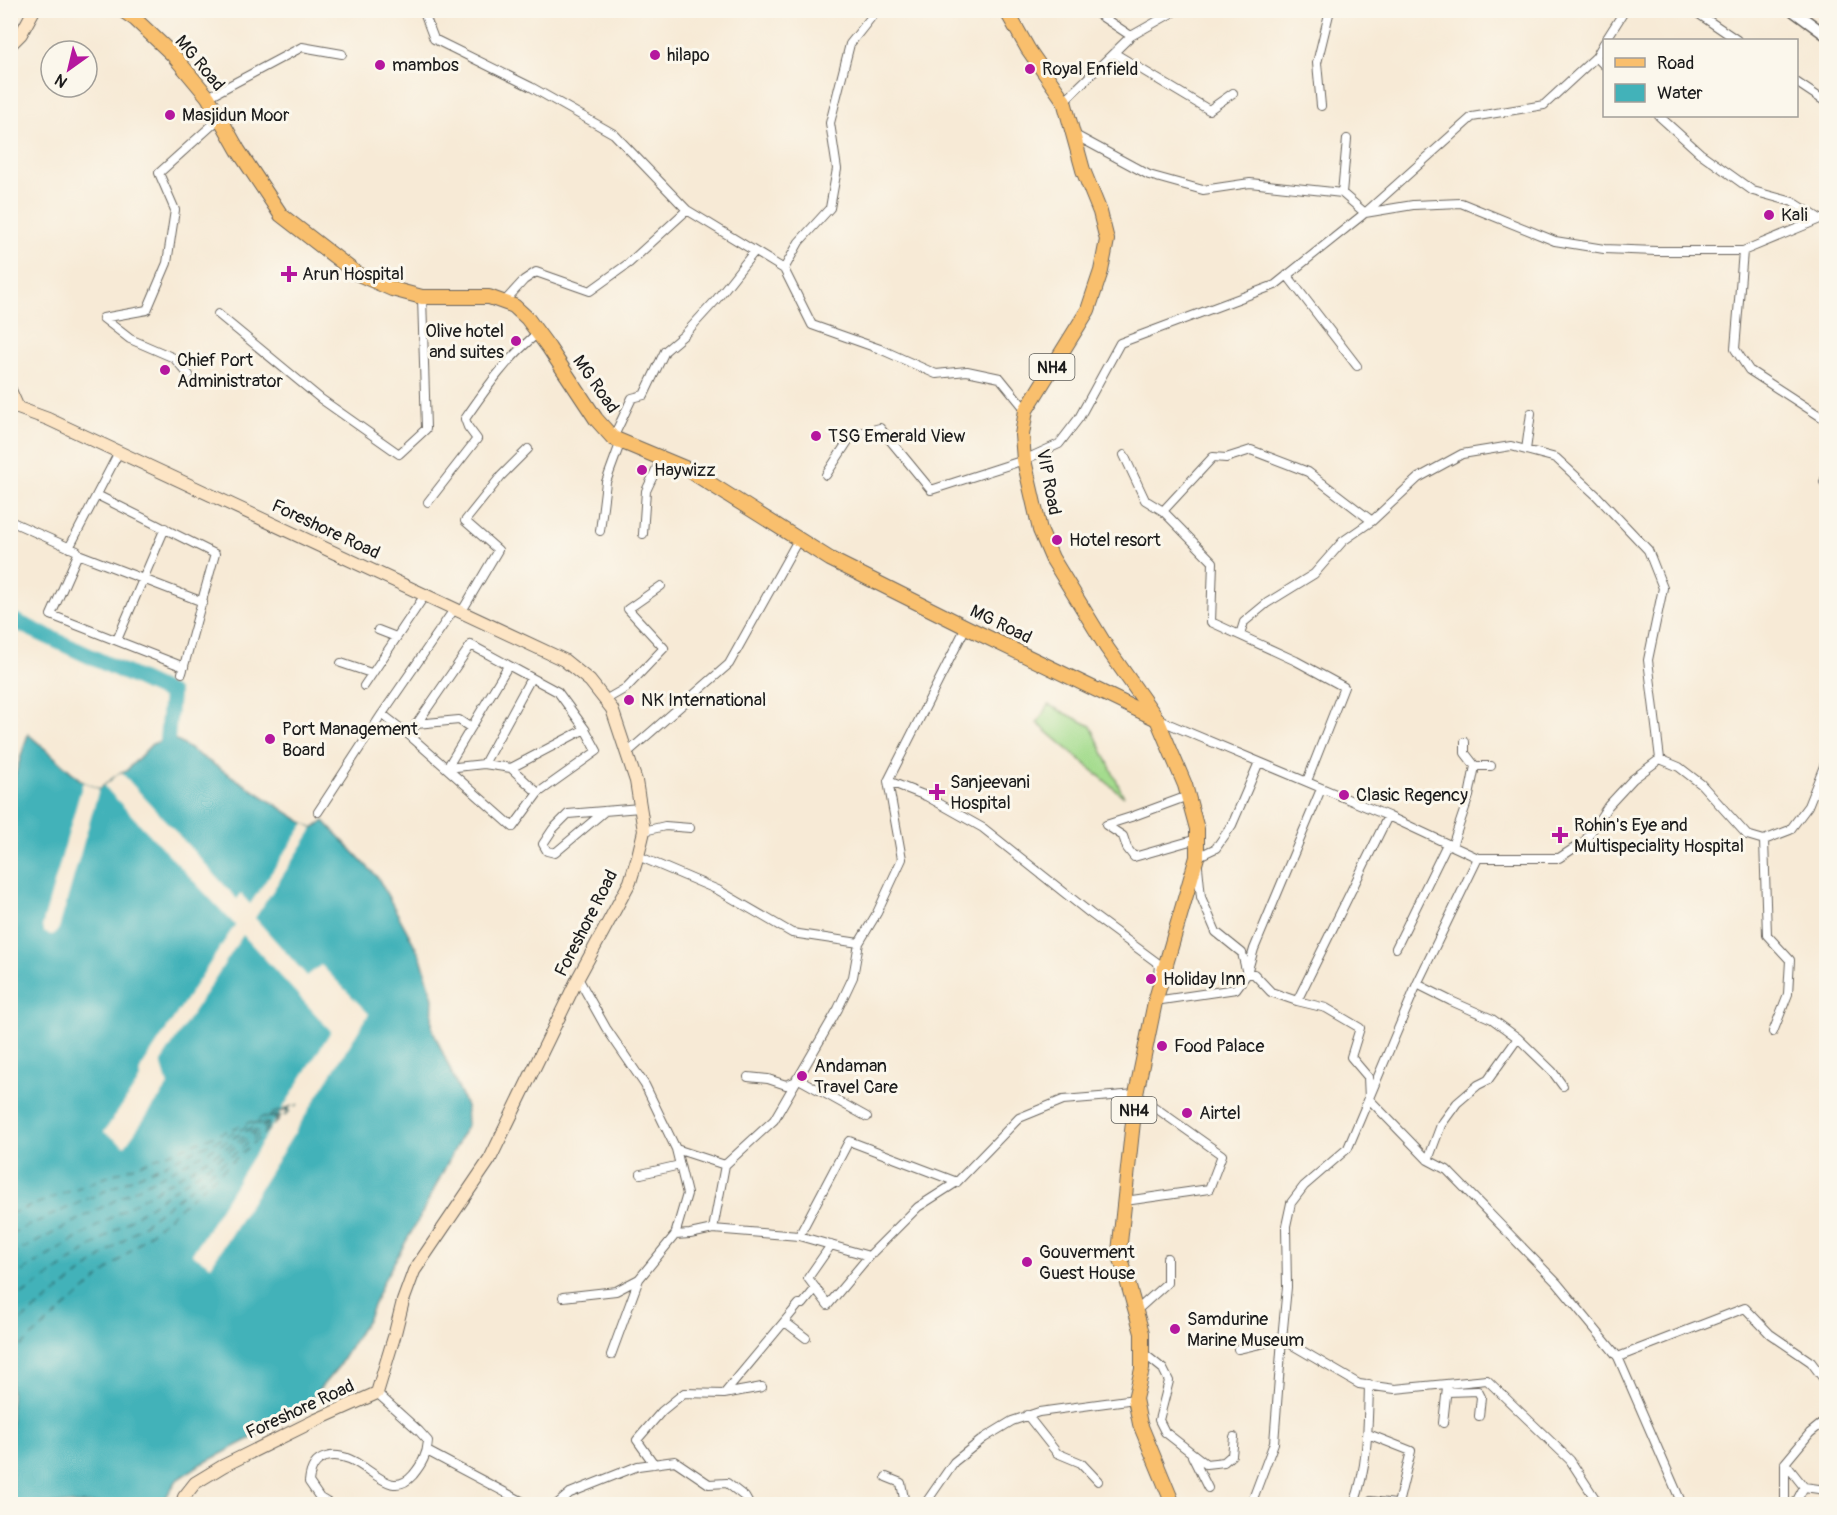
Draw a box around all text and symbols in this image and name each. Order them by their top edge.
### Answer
street label: MG Road [170,31,230,96]
north arrow [39,39,99,99]
legend [1603,39,1798,117]
place label: hilapo [667,44,710,67]
marker: hilapo [648,48,662,62]
text: Road [1657,52,1694,75]
place label: mambos [392,54,459,77]
marker: mambos [373,58,387,72]
place label: Royal Enfield [1042,58,1138,81]
marker: Royal Enfield [1023,62,1037,76]
text: N [51,69,71,92]
text: Water [1657,82,1703,105]
place label: Masjidun Moor [182,104,290,127]
marker: Masjidun Moor [163,108,177,122]
place label: Kali [1781,204,1808,227]
marker: Kali [1762,208,1776,222]
place label: Arun Hospital [302,263,404,286]
marker: Arun Hospital [280,265,298,283]
place label: Olive hotel and suites [425,320,504,364]
marker: Olive hotel and suites [509,334,523,348]
place label: Chief Port Administrator [177,349,283,393]
street label: MG Road [567,351,624,418]
road number: NH4 [1030,354,1074,380]
marker: Chief Port Administrator [158,363,172,377]
place label: TSG Emerald View [828,425,965,448]
marker: TSG Emerald View [809,429,823,443]
street label: VIP Road [1031,447,1066,517]
place label: Haywizz [654,459,716,482]
marker: Haywizz [635,463,649,477]
street label: Foreshore Road [268,494,384,565]
place label: Hotel resort [1069,529,1161,552]
marker: Hotel resort [1050,533,1064,547]
street label: MG Road [966,600,1036,649]
place label: NK International [641,689,766,712]
marker: NK International [622,693,636,707]
place label: Port Management Board [282,718,419,762]
marker: Port Management Board [263,732,277,746]
place label: Sanjeevani Hospital [950,771,1030,815]
marker: Sanjeevani Hospital [928,783,946,801]
place label: Clasic Regency [1356,784,1468,807]
marker: Clasic Regency [1337,788,1351,802]
place label: Rohin's Eye and Multispeciality Hospital [1574,814,1744,858]
marker: Rohin's Eye and Multispeciality Hospital [1551,826,1569,844]
street label: Foreshore Road [550,866,623,980]
place label: Holiday Inn [1163,968,1246,991]
marker: Holiday Inn [1144,972,1158,986]
place label: Food Palace [1174,1035,1264,1058]
marker: Food Palace [1155,1039,1169,1053]
place label: Andaman Travel Care [814,1055,898,1099]
marker: Andaman Travel Care [795,1069,809,1083]
road number: NH4 [1112,1097,1156,1123]
place label: Airtel [1199,1102,1241,1125]
marker: Airtel [1180,1106,1194,1120]
place label: Gouverment Guest House [1039,1241,1136,1285]
marker: Gouverment Guest House [1020,1255,1034,1269]
place label: Samdurine Marine Museum [1187,1308,1304,1352]
marker: Samdurine Marine Museum [1168,1322,1182,1336]
street label: Foreshore Road [242,1374,358,1445]

